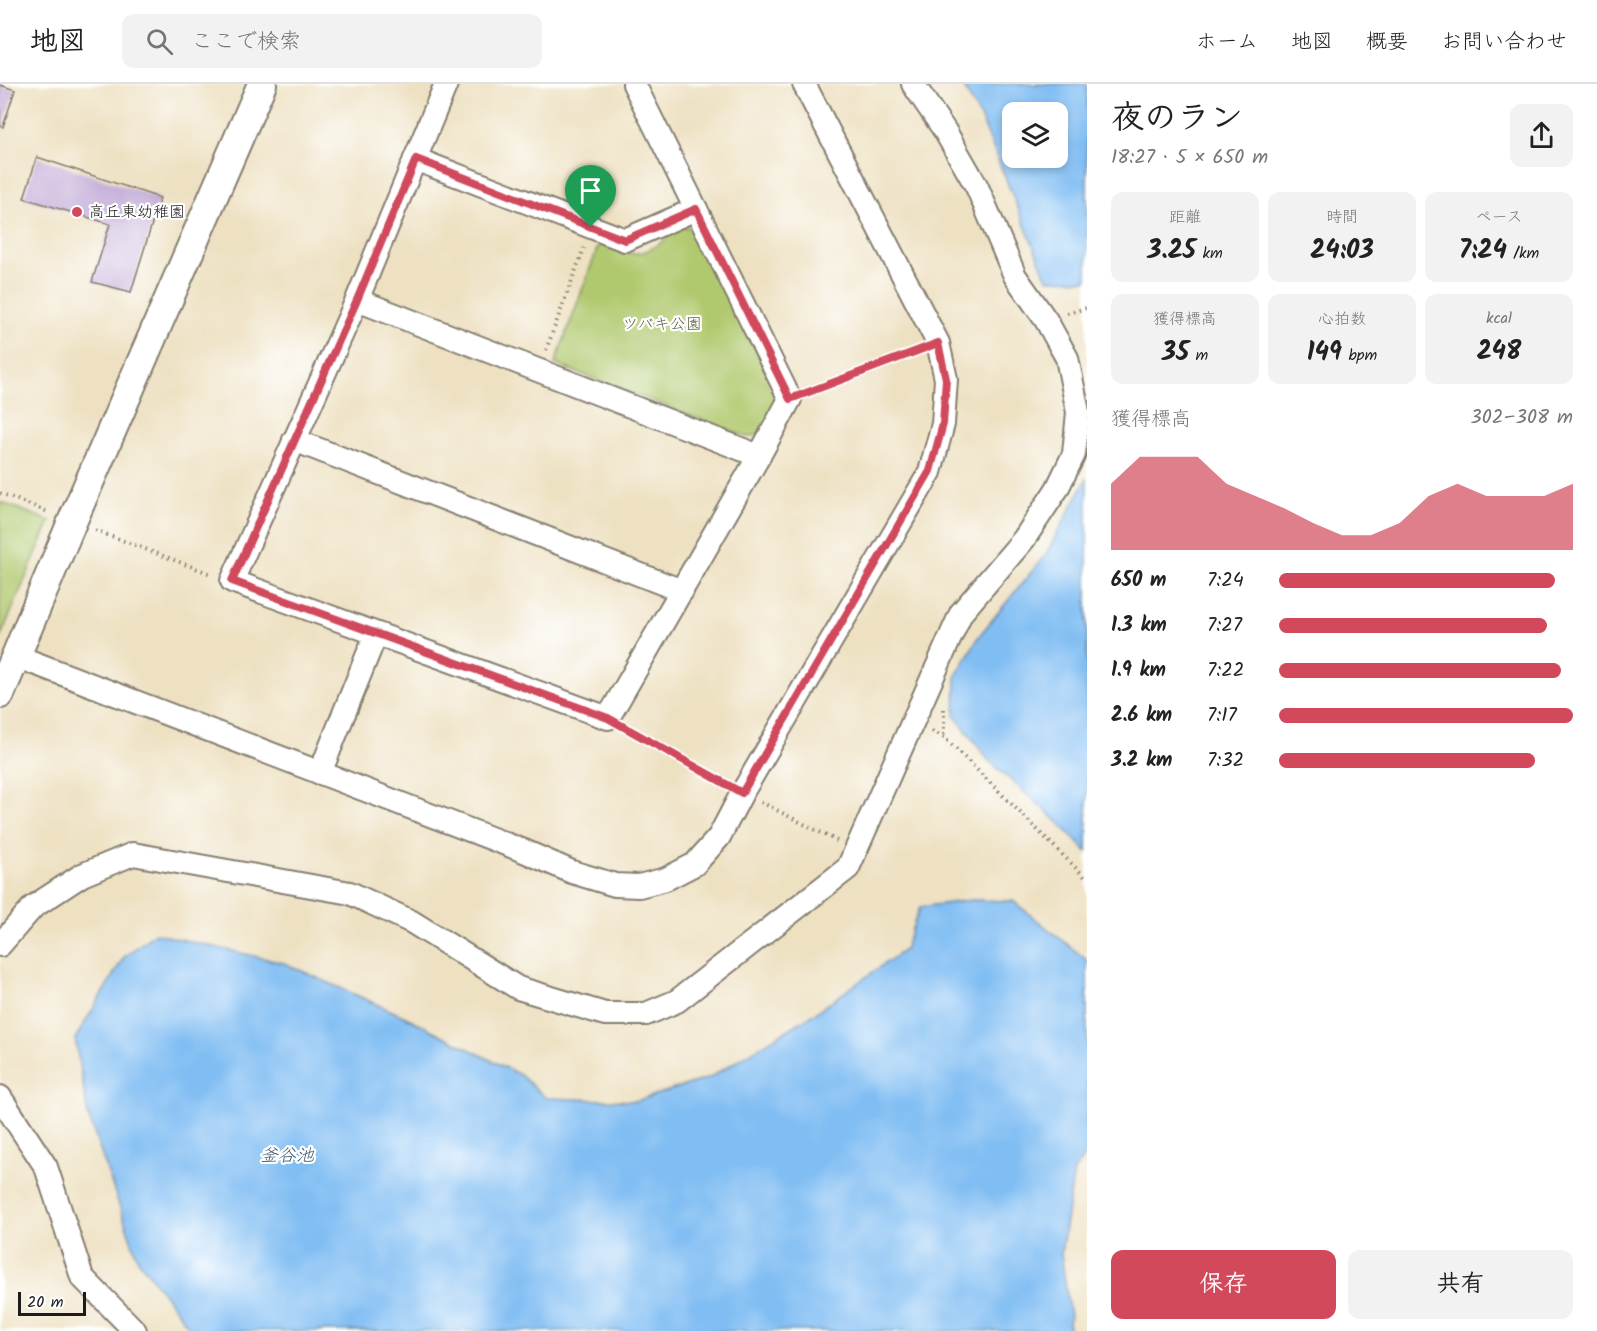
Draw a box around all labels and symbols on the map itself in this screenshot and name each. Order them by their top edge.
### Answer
pin [565,165,616,227]
place label: 高丘東幼稚園 [89,200,185,225]
marker: 高丘東幼稚園 [70,205,84,219]
park label: ツバキ公園 [622,312,702,337]
water label: 釜谷池 [260,1142,315,1171]
scale bar [18,1289,86,1316]

